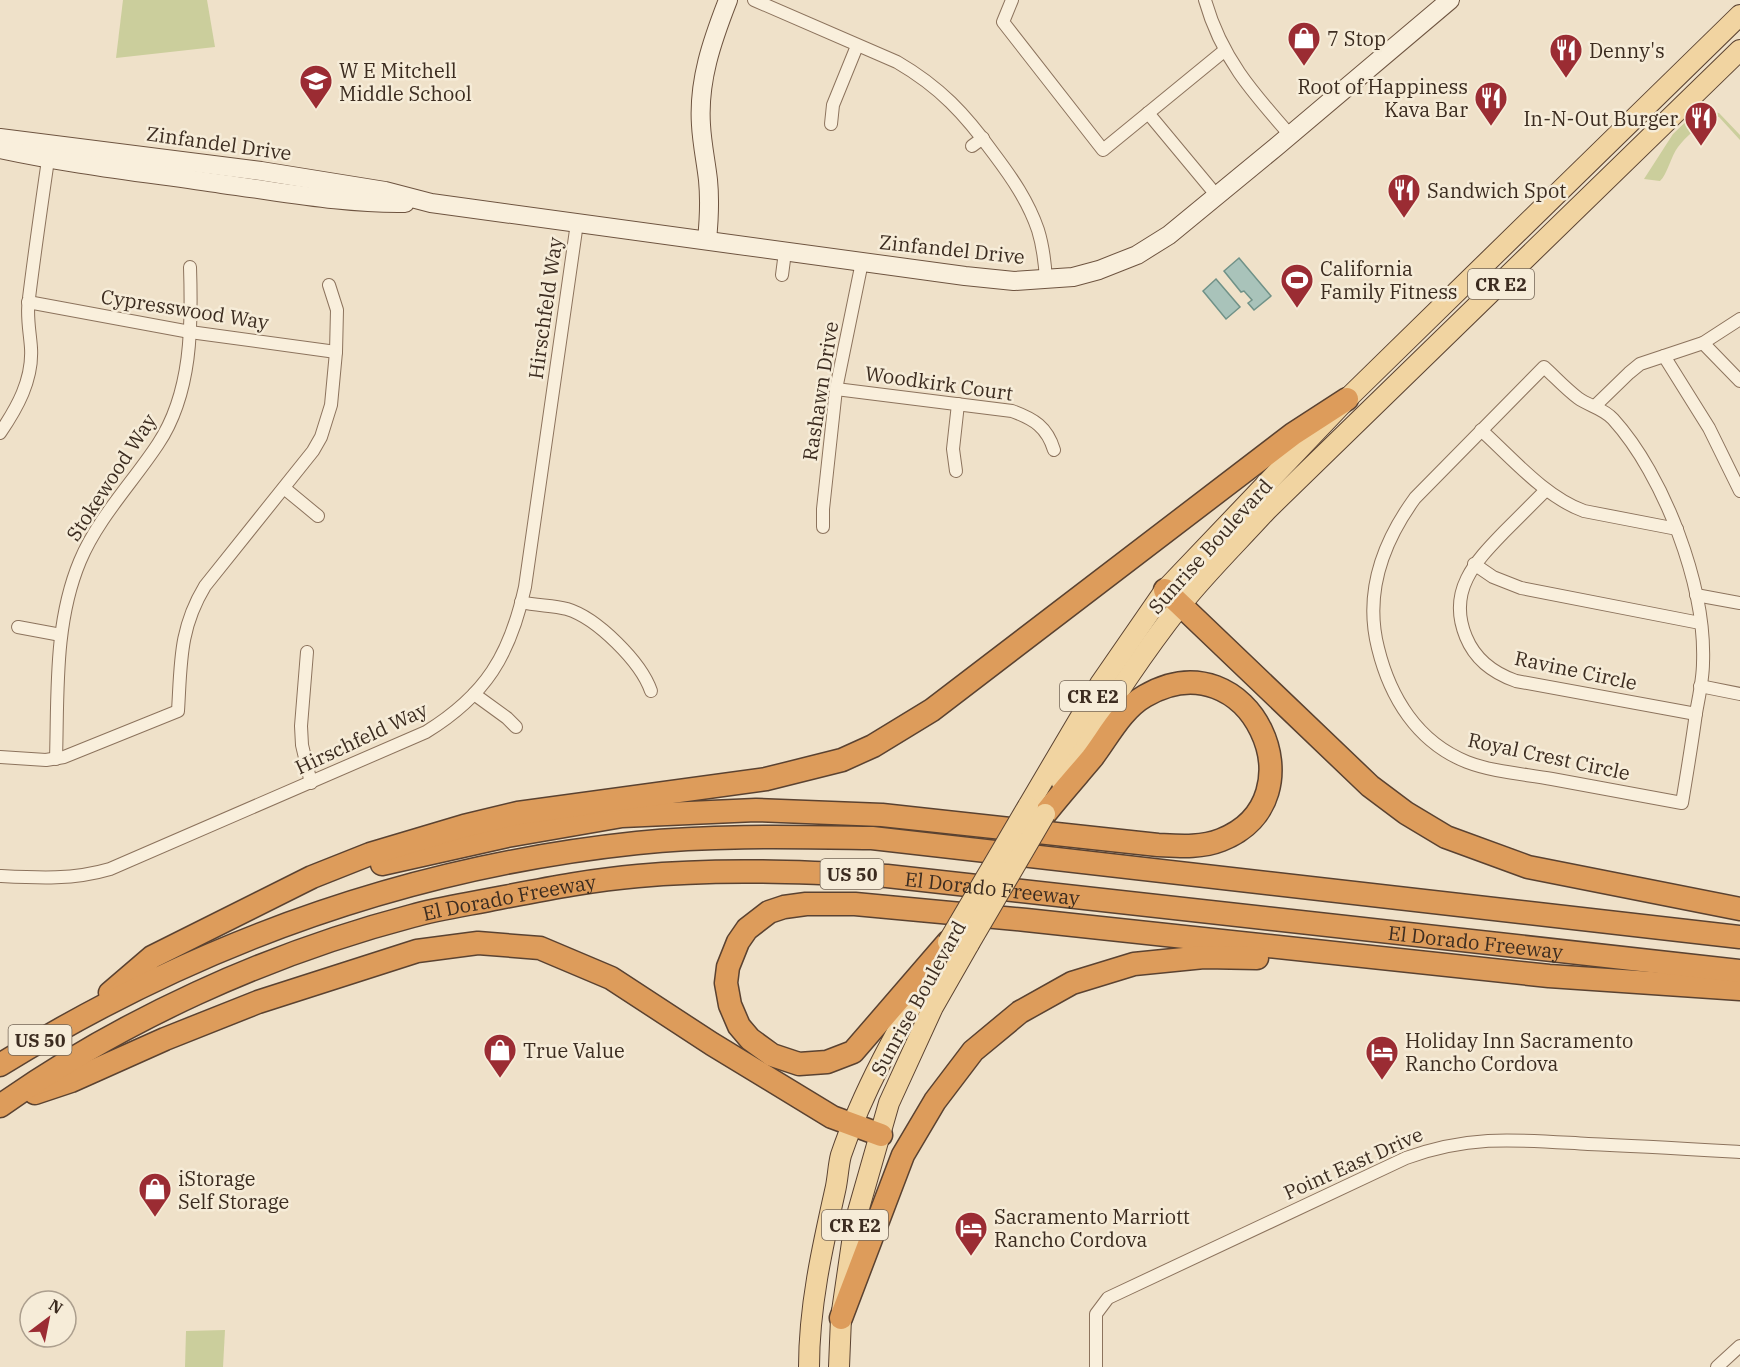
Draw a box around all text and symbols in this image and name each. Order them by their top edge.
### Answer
shop icon: 7 Stop [1286,20,1322,67]
place label: 7 Stop [1327,25,1386,52]
restaurant icon: Denny's [1548,32,1584,79]
place label: Denny's [1589,37,1665,64]
place label: W E Mitchell Middle School [339,57,472,107]
school or university icon: W E Mitchell Middle School [298,63,334,110]
place label: Root of Happiness Kava Bar [1297,73,1468,123]
restaurant icon: Root of Happiness Kava Bar [1473,80,1509,127]
restaurant icon: In-N-Out Burger [1683,100,1719,147]
place label: In-N-Out Burger [1523,105,1678,132]
street label: Zinfandel Drive [145,119,293,167]
restaurant icon: Sandwich Spot [1386,172,1422,219]
place label: Sandwich Spot [1427,177,1566,204]
street label: Zinfandel Drive [878,228,1026,270]
street label: Hirschfeld Way [522,235,568,381]
place label: California Family Fitness [1320,255,1458,305]
sports icon: California Family Fitness [1279,262,1315,309]
road number: CR E2 [1468,269,1534,299]
street label: Cypresswood Way [99,282,271,336]
street label: Rashawn Drive [796,319,844,463]
street label: Woodkirk Court [863,359,1015,407]
street label: Stokewood Way [60,408,163,546]
street label: Sunrise Boulevard [1142,473,1278,619]
street label: Ravine Circle [1512,644,1640,696]
road number: CR E2 [1060,681,1126,711]
street label: Hirschfeld Way [290,695,432,781]
street label: Royal Crest Circle [1465,726,1633,786]
road number: US 50 [820,859,884,889]
street label: El Dorado Freeway [904,865,1082,911]
street label: El Dorado Freeway [420,867,598,926]
street label: Sunrise Boulevard [864,916,972,1080]
street label: El Dorado Freeway [1387,918,1565,965]
road number: US 50 [9,1025,72,1055]
place label: Holiday Inn Sacramento Rancho Cordova [1405,1027,1633,1077]
shop icon: True Value [482,1032,518,1079]
hotel icon: Holiday Inn Sacramento Rancho Cordova [1364,1034,1400,1081]
place label: True Value [523,1037,625,1064]
street label: Point East Drive [1279,1120,1427,1206]
place label: iStorage Self Storage [178,1165,289,1215]
shop icon: iStorage Self Storage [137,1171,173,1218]
place label: Sacramento Marriott Rancho Cordova [994,1203,1190,1253]
road number: CR E2 [822,1210,888,1240]
hotel icon: Sacramento Marriott Rancho Cordova [953,1210,989,1257]
north arrow [18,1289,78,1349]
text: N [45,1294,67,1318]

